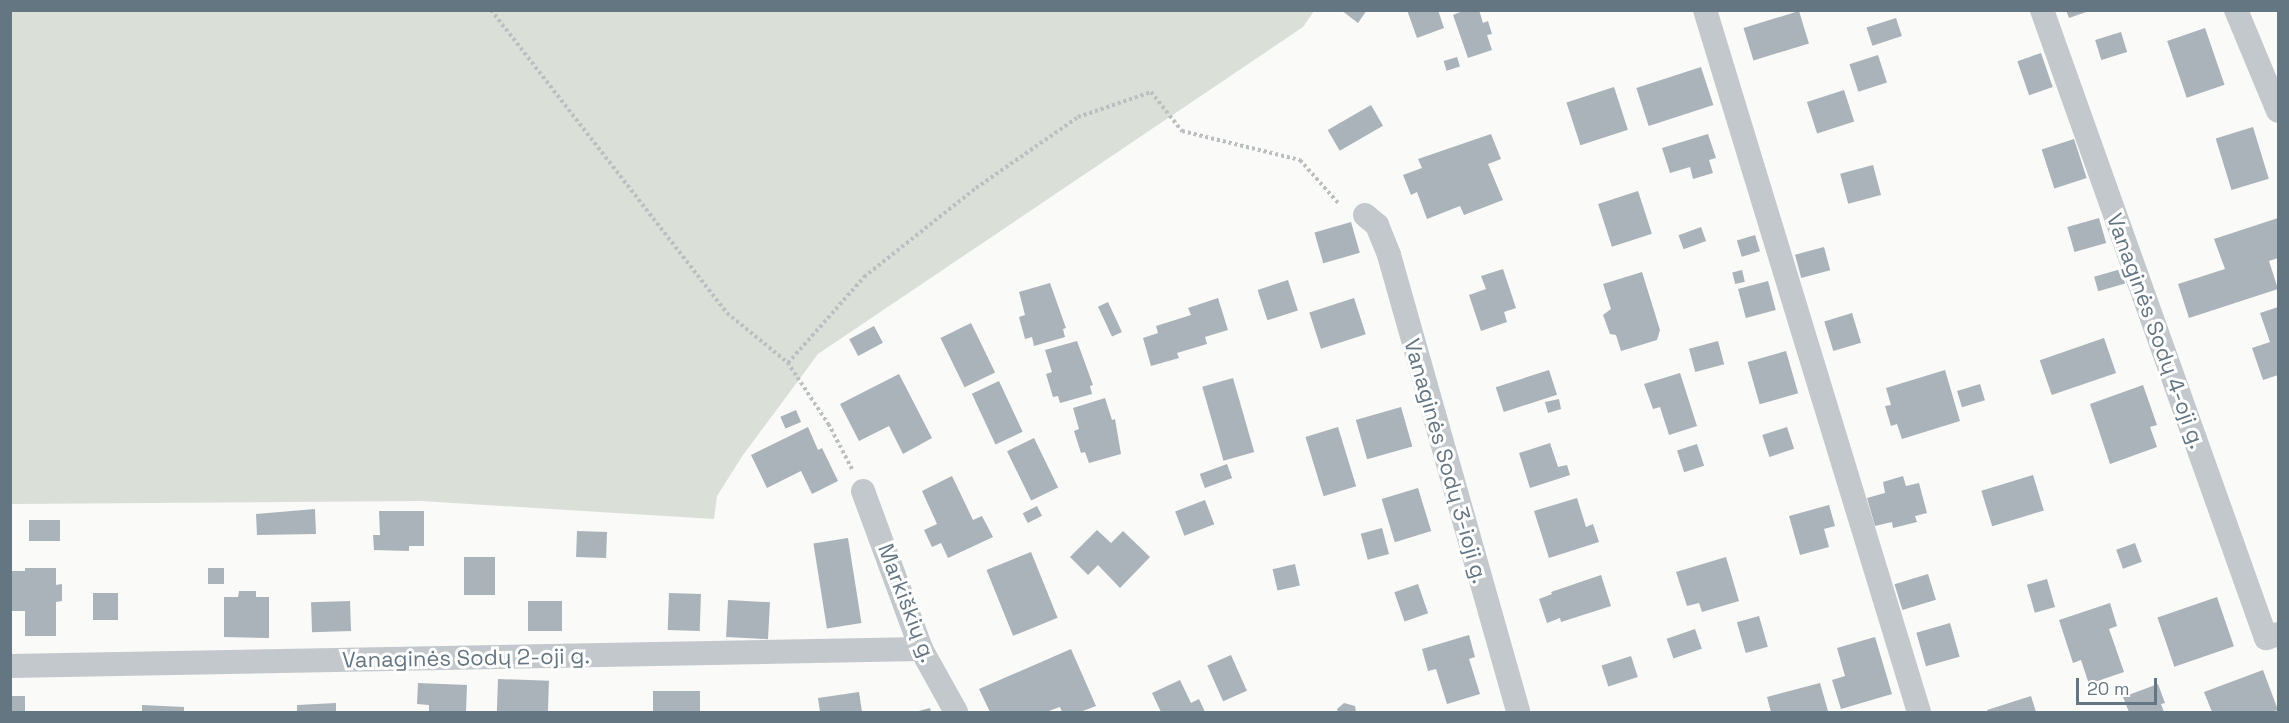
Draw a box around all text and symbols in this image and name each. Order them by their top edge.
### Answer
street label: Vanaginės Sodų 4-oji g. [2101,210,2211,452]
street label: Vanaginės Sodų 3-ioji g. [1398,336,1494,586]
street label: Markiškių g. [872,540,942,666]
street label: Vanaginės Sodų 2-oji g. [342,643,590,673]
scale bar [2079,666,2160,704]
text: 20 m [2087,677,2130,700]

